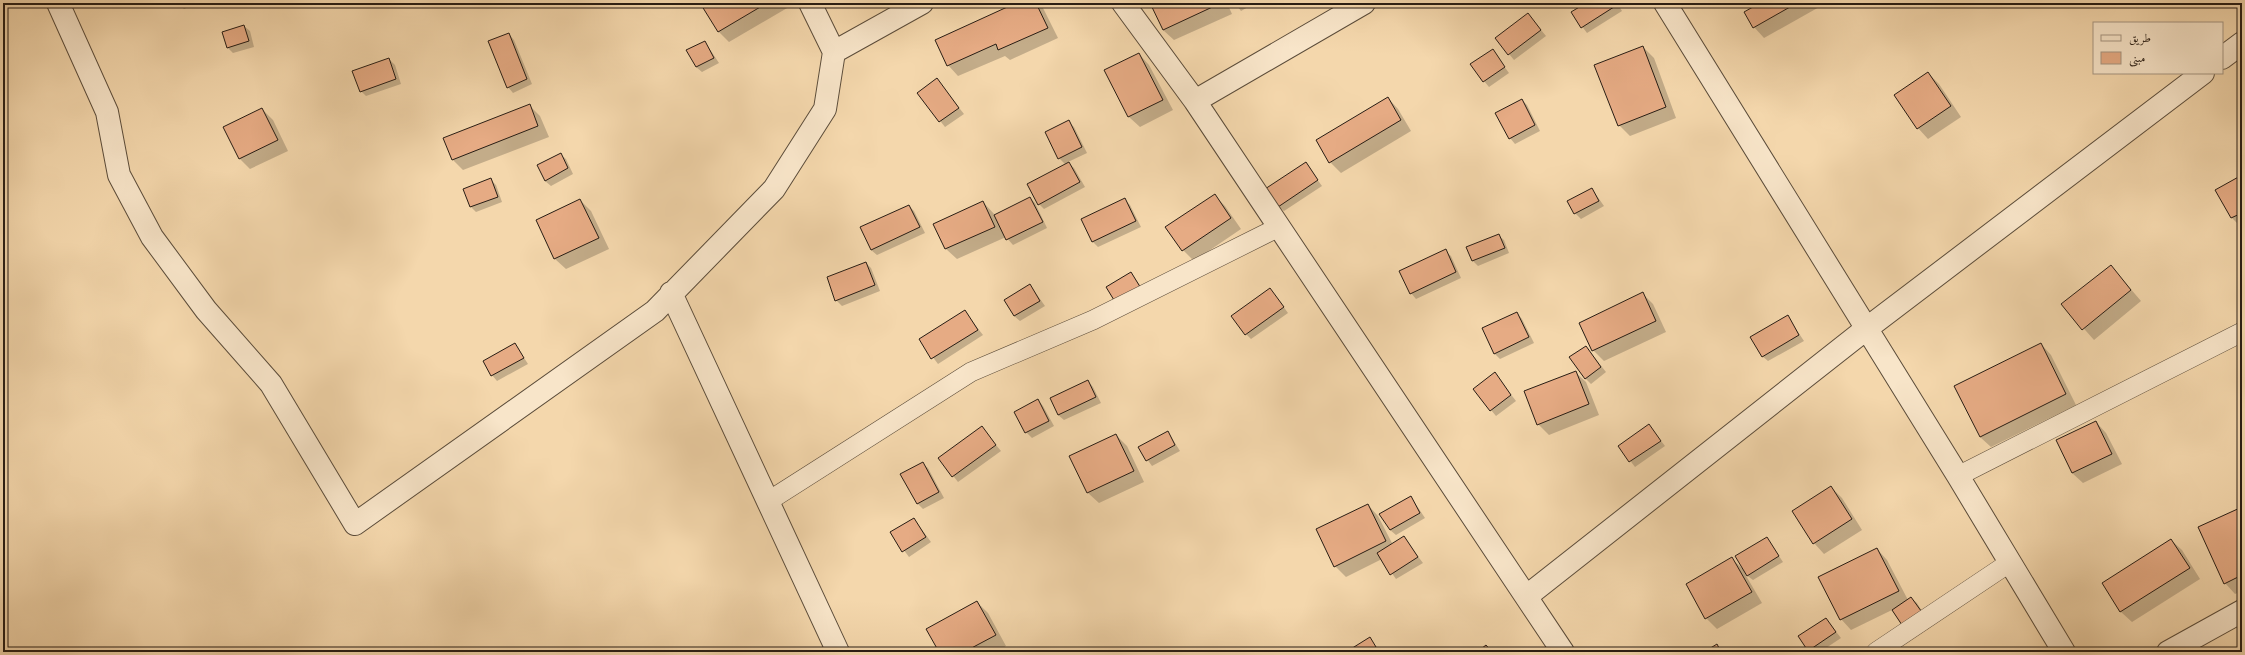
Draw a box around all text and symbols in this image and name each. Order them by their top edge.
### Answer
legend [2093,22,2223,74]
text: طريق [2129,30,2151,46]
text: مبنى [2129,50,2145,67]

